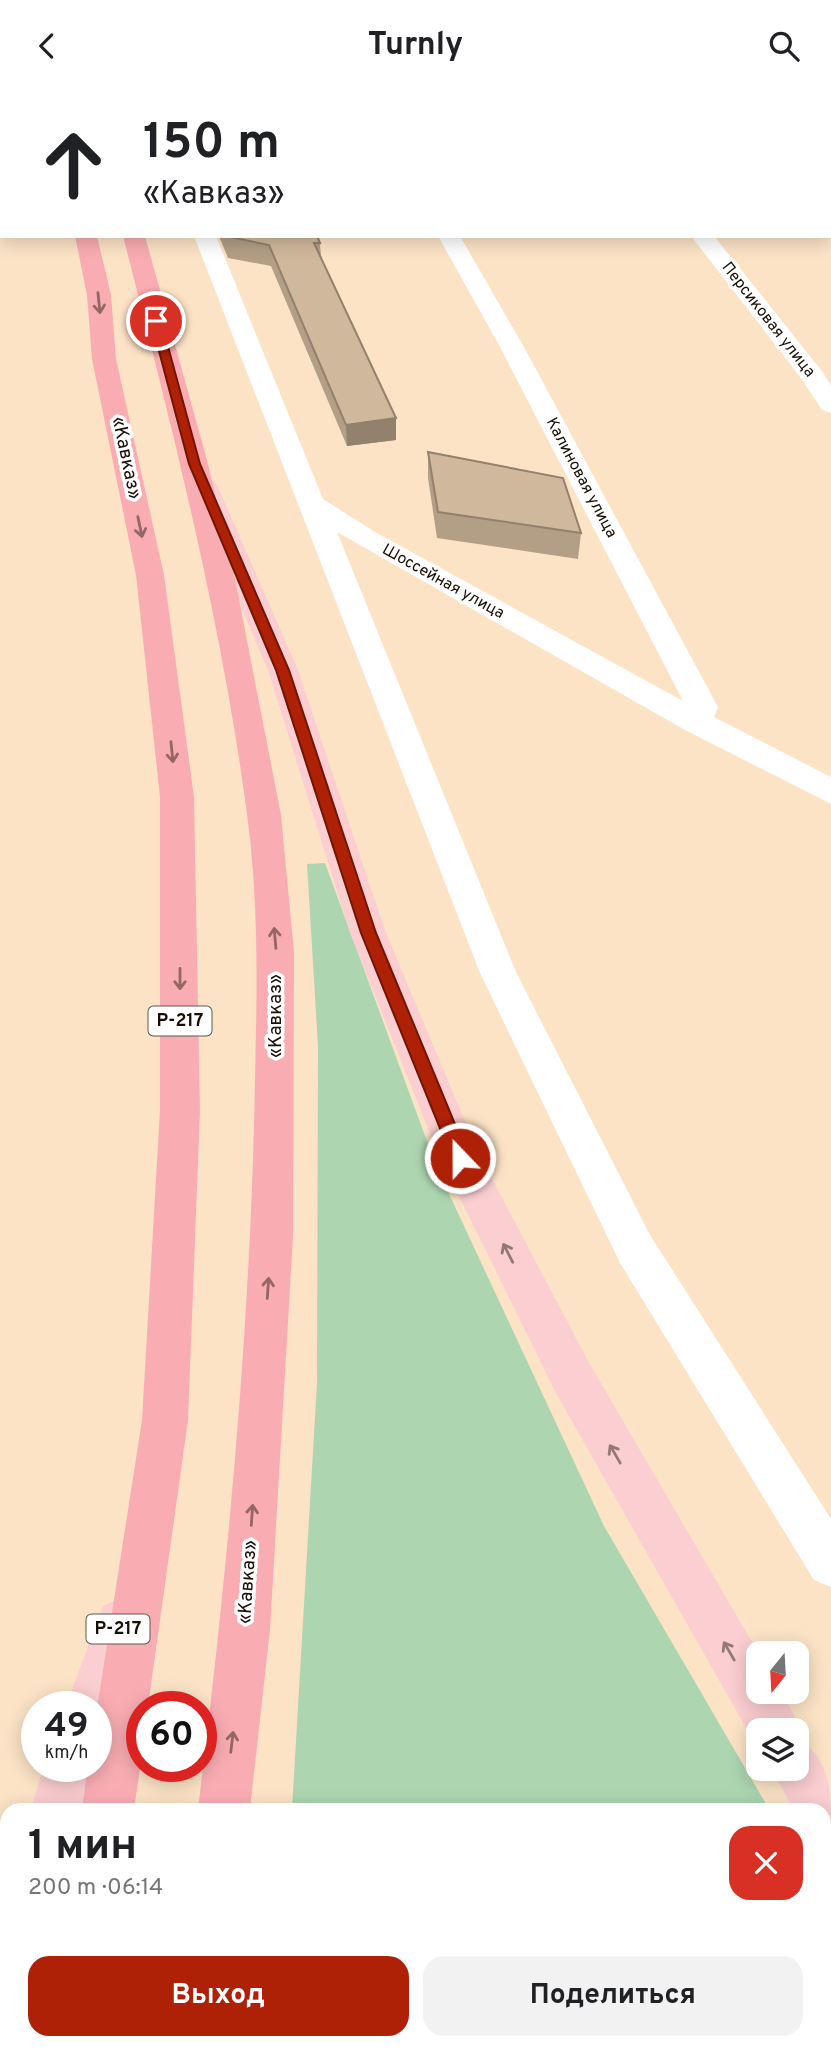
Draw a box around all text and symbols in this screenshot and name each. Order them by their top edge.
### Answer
text: Turnly [368,26,463,66]
icon: back [28,27,66,65]
icon: search [765,27,803,65]
text: 150 m [143,114,280,176]
icon: ahead [28,119,119,210]
text: «Кавказ» [143,175,284,215]
street label: Персиковая улица [717,258,819,382]
one-way arrow [93,291,106,314]
pin [126,291,186,351]
icon: arrive [137,302,175,340]
street label: «Кавказ» [106,414,147,502]
street label: Калиновая улица [541,414,621,542]
one-way arrow [134,515,148,538]
street label: Шоссейная улица [378,540,508,624]
one-way arrow [166,740,179,762]
one-way arrow [268,928,281,950]
one-way arrow [173,967,187,990]
street label: «Кавказ» [264,974,288,1058]
road number: Р-217 [148,1007,212,1036]
position arrow [423,1121,497,1195]
one-way arrow [501,1243,515,1264]
one-way arrow [262,1277,275,1300]
one-way arrow [608,1444,622,1464]
one-way arrow [246,1504,259,1527]
street label: «Кавказ» [233,1539,263,1625]
road number: Р-217 [86,1615,150,1644]
one-way arrow [722,1641,736,1661]
north arrow [746,1641,808,1705]
map controls [746,1641,809,1781]
speed limit sign: 60 [126,1691,217,1782]
text: 49 [44,1705,89,1749]
button: layers [746,1718,809,1781]
one-way arrow [225,1731,238,1754]
text: km/h [45,1742,88,1765]
text: 1 мин [28,1821,137,1874]
button: close [729,1826,803,1900]
text: 200 m · 06:14 [28,1874,163,1903]
button: Выход [28,1956,409,2036]
button: Поделиться [423,1956,803,2036]

